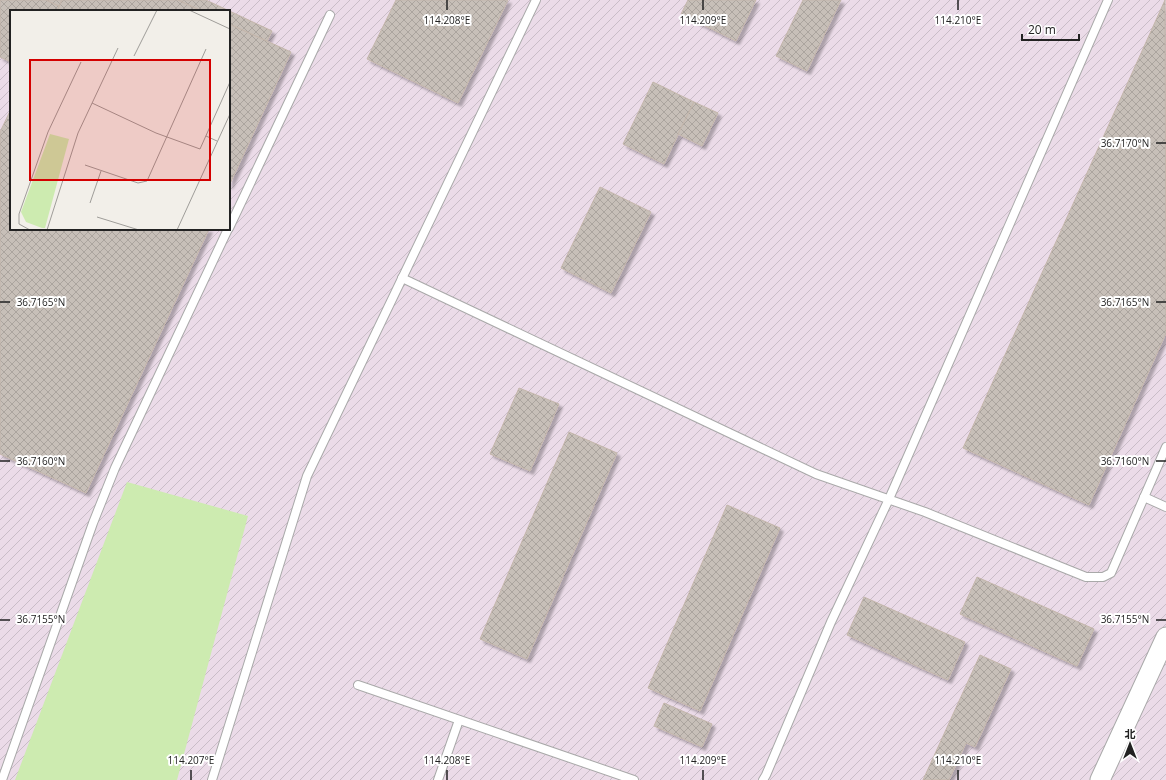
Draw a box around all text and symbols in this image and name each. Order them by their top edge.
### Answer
inset map [10,10,230,230]
text: 114.208°E [424,13,470,27]
text: 114.209°E [680,13,726,27]
text: 114.210°E [935,13,981,27]
scale bar [1022,16,1079,42]
text: 20 m [1028,21,1056,38]
text: 36.7170°N [1101,136,1149,150]
text: 36.7165°N [17,295,65,309]
text: 36.7165°N [1101,295,1149,309]
text: 36.7160°N [17,454,65,468]
text: 36.7160°N [1101,454,1149,468]
text: 36.7155°N [17,612,65,626]
text: 36.7155°N [1101,612,1149,626]
north arrow [1110,724,1150,764]
text: 北 [1125,726,1136,741]
text: 114.207°E [168,753,214,767]
text: 114.208°E [424,753,470,767]
text: 114.209°E [680,753,726,767]
text: 114.210°E [935,753,981,767]

